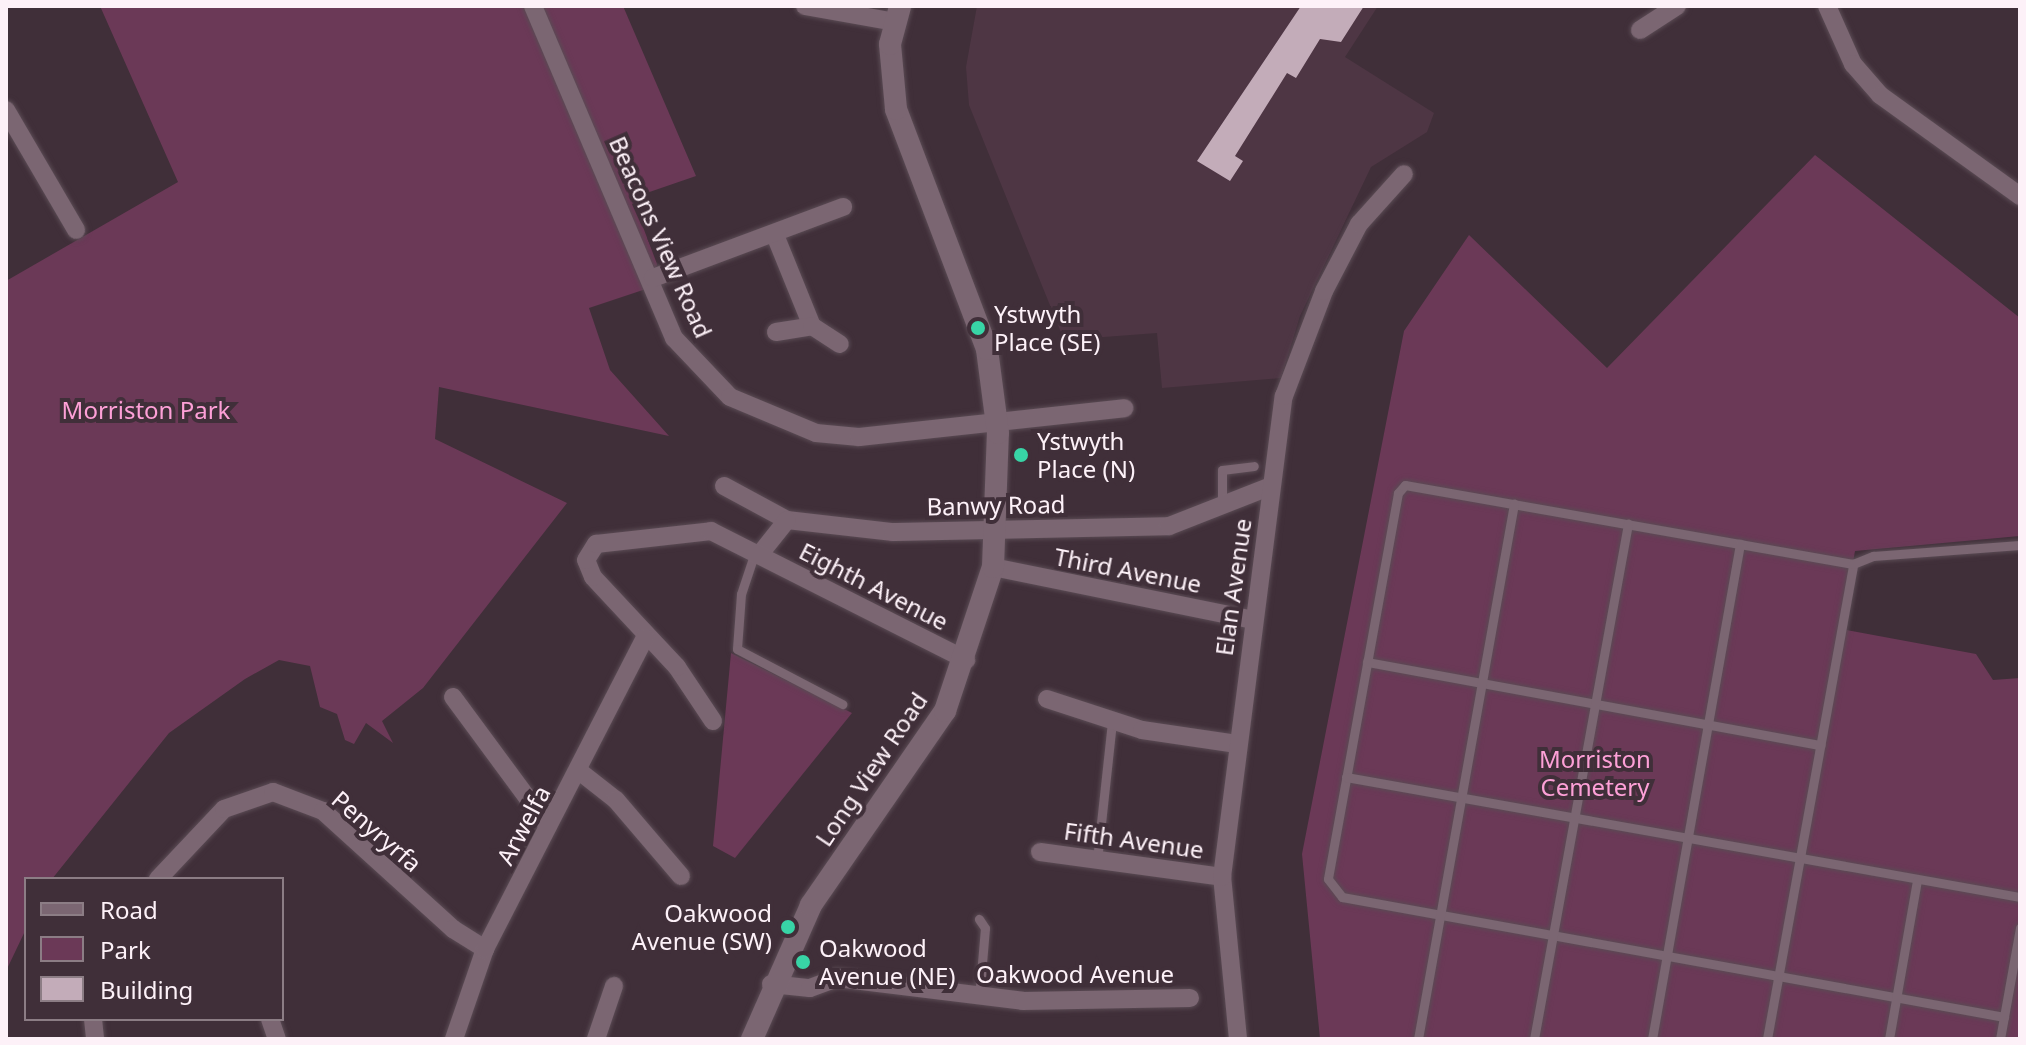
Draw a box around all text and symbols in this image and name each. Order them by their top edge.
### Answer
street label: Beacons View Road [604,132,718,342]
place label: Ystwyth Place (SE) [994,300,1100,356]
marker: Ystwyth Place (SE) [969,319,987,337]
park label: Morriston Park [62,396,230,424]
place label: Ystwyth Place (N) [1037,427,1135,483]
marker: Ystwyth Place (N) [1012,446,1030,464]
street label: Banwy Road [926,489,1066,521]
street label: Elan Avenue [1209,517,1257,657]
street label: Eighth Avenue [795,536,953,636]
street label: Third Avenue [1052,542,1204,598]
street label: Long View Road [809,687,933,851]
park label: Morriston Cemetery [1539,745,1651,801]
street label: Arwelfa [490,780,556,870]
street label: Penyryrfa [326,784,428,878]
street label: Fifth Avenue [1062,816,1206,864]
legend [24,877,284,1021]
text: Road [100,893,158,926]
place label: Oakwood Avenue (SW) [632,899,772,955]
marker: Oakwood Avenue (SW) [779,918,797,936]
text: Park [100,933,151,966]
place label: Oakwood Avenue (NE) [819,934,955,990]
marker: Oakwood Avenue (NE) [794,953,812,971]
street label: Oakwood Avenue [976,960,1174,988]
text: Building [100,973,193,1006]

